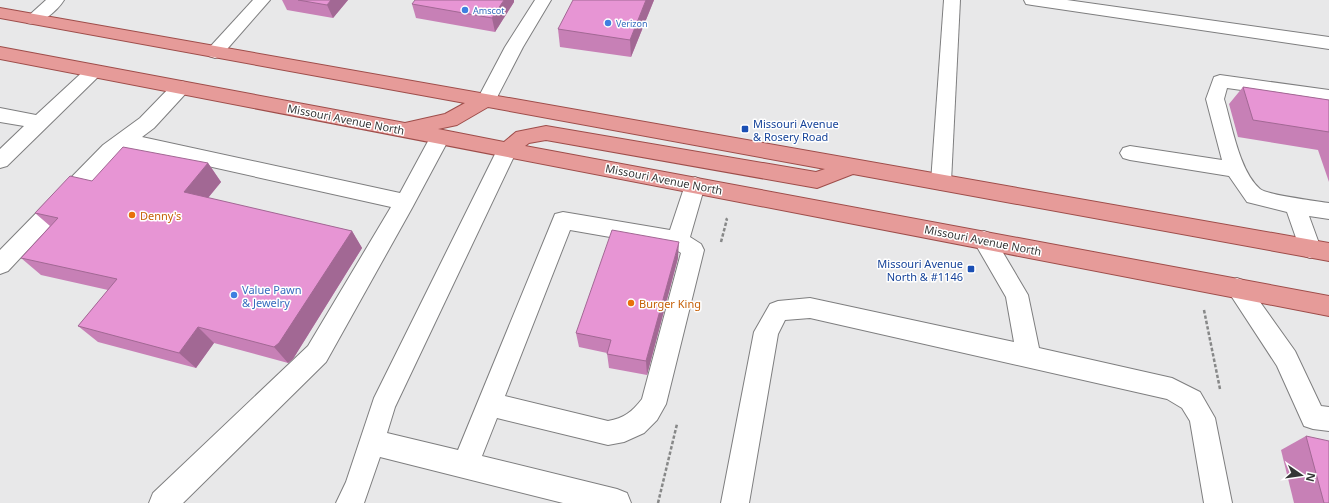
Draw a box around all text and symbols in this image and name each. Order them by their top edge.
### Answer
place label: Amscot [473,4,505,17]
marker: Amscot [460,5,470,15]
place label: Verizon [616,17,648,30]
marker: Verizon [603,18,613,28]
street label: Missouri Avenue North [286,100,406,138]
place label: Missouri Avenue & Rosery Road [753,116,839,144]
marker: Missouri Avenue & Rosery Road [740,124,750,134]
street label: Missouri Avenue North [604,160,724,198]
place label: Denny's [140,208,181,223]
marker: Denny's [127,210,137,220]
street label: Missouri Avenue North [923,221,1043,259]
place label: Missouri Avenue North & #1146 [877,256,963,284]
marker: Missouri Avenue North & #1146 [966,264,976,274]
place label: Value Pawn & Jewelry [242,282,302,310]
marker: Value Pawn & Jewelry [229,290,239,300]
place label: Burger King [639,296,701,311]
marker: Burger King [626,298,636,308]
north arrow [1281,455,1321,495]
text: N [1303,471,1320,483]

